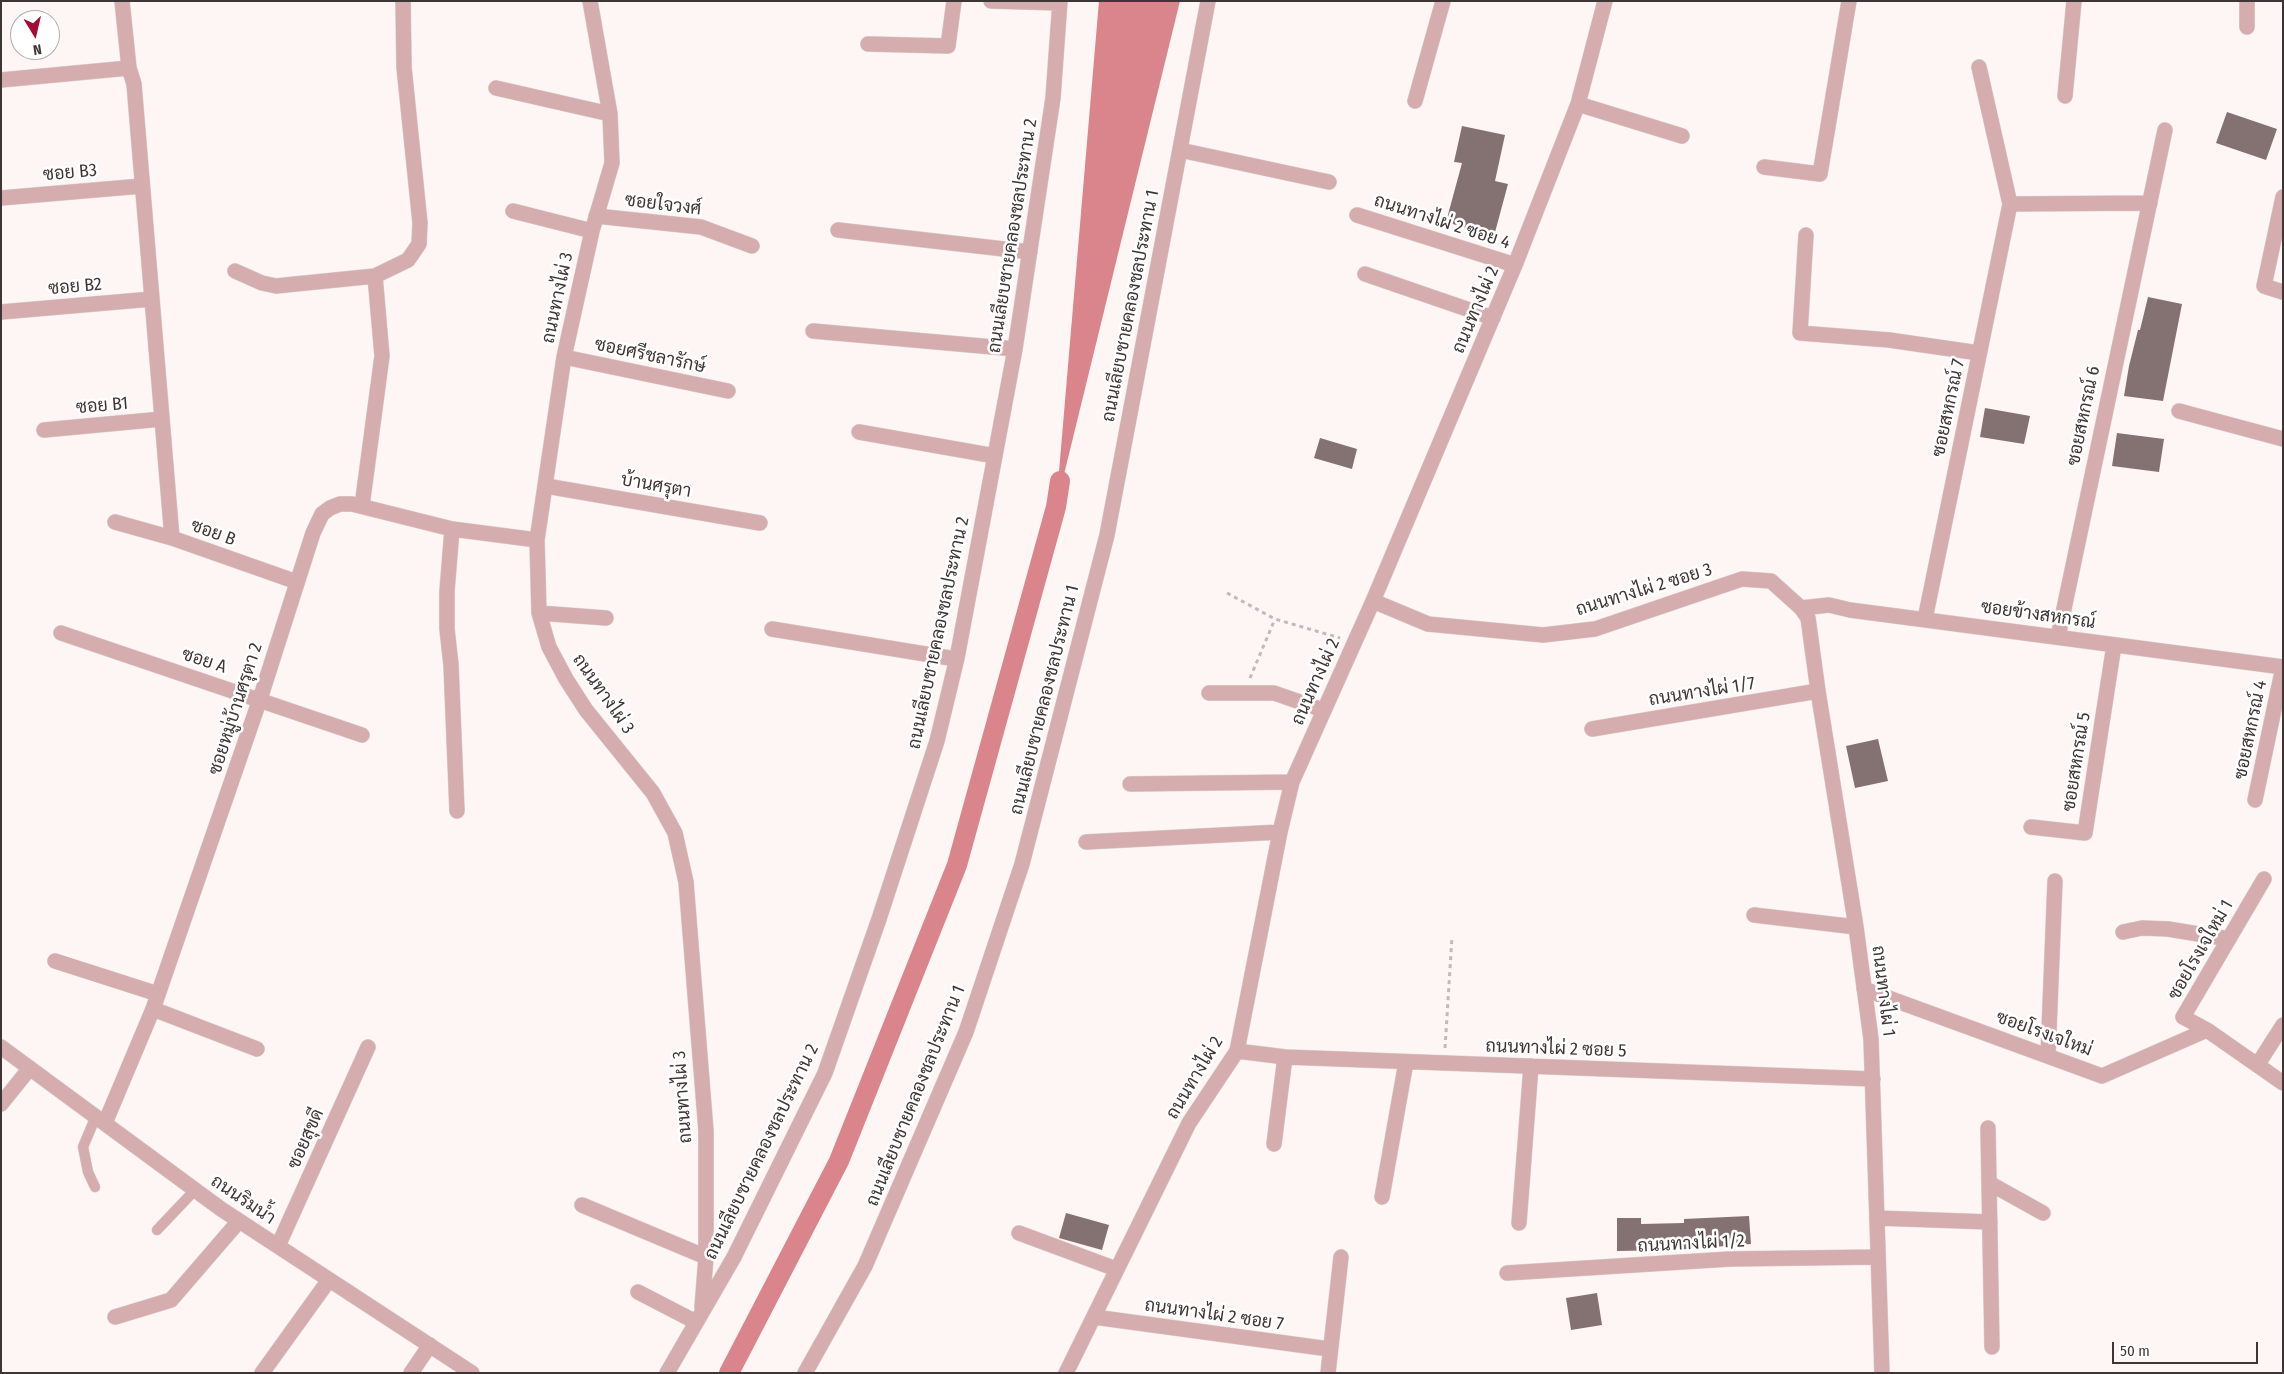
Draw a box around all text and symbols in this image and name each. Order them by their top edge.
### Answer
north arrow [10,10,60,60]
text: N [32,40,43,58]
street label: ถนนเลียบชายคลองชลประทาน 2 [984,117,1042,355]
street label: ซอย B3 [42,160,98,186]
street label: ถนนเลียบชายคลองชลประทาน 1 [1098,188,1164,424]
street label: ซอยใจวงศ์ [623,190,703,220]
street label: ถนนทางไผ่ 2 ซอย 4 [1371,190,1513,254]
street label: ถนนทางไผ่ 3 [538,250,578,346]
street label: ถนนทางไผ่ 2 [1448,263,1504,357]
street label: ซอย B2 [47,274,103,300]
street label: ซอยศรีชลารักษ์ [593,334,707,378]
street label: ซอยสหกรณ์ 7 [1928,357,1970,459]
street label: ซอยสหกรณ์ 6 [2063,364,2105,468]
street label: ซอย B1 [75,393,129,419]
street label: บ้านศรุตา [619,469,693,503]
street label: ซอย B [188,515,238,551]
street label: ถนนเลียบชายคลองชลประทาน 2 [904,515,974,751]
street label: ถนนทางไผ่ 2 ซอย 3 [1573,559,1715,621]
street label: ถนนเลียบชายคลองชลประทาน 1 [1006,583,1084,817]
street label: ซอยข้างสหกรณ์ [1979,596,2097,634]
street label: ถนนทางไผ่ 2 [1287,635,1345,729]
street label: ซอยหมู่บ้านศรุตา 2 [204,640,268,778]
street label: ซอย A [179,644,229,678]
street label: ถนนทางไผ่ 3 [568,650,638,738]
street label: ถนนทางไผ่ 1/7 [1647,673,1757,711]
street label: ซอยสหกรณ์ 4 [2230,678,2272,782]
street label: ซอยสหกรณ์ 5 [2058,711,2096,813]
street label: ซอยโรงเจใหม่ 1 [2164,896,2238,1004]
street label: ถนนทางไผ่ 1 [1867,944,1899,1038]
street label: ถนนเลียบชายคลองชลประทาน 1 [862,983,970,1209]
street label: ซอยโรงเจใหม่ [1993,1007,2095,1061]
street label: ถนนทางไผ่ 2 [1162,1033,1228,1123]
street label: ถนนทางไผ่ 2 ซอย 5 [1485,1036,1627,1062]
street label: ถนนเลียบชายคลองชลประทาน 2 [700,1041,824,1263]
street label: ถนนทางไผ่ 3 [669,1050,697,1144]
street label: ซอยสุขดี [283,1105,329,1173]
street label: ถนนริมน้ำ [207,1171,279,1229]
street label: ถนนทางไผ่ 1/2 [1637,1230,1745,1258]
street label: ถนนทางไผ่ 2 ซอย 7 [1143,1295,1285,1335]
scale bar [2114,1332,2260,1364]
text: 50 m [2120,1342,2150,1360]

